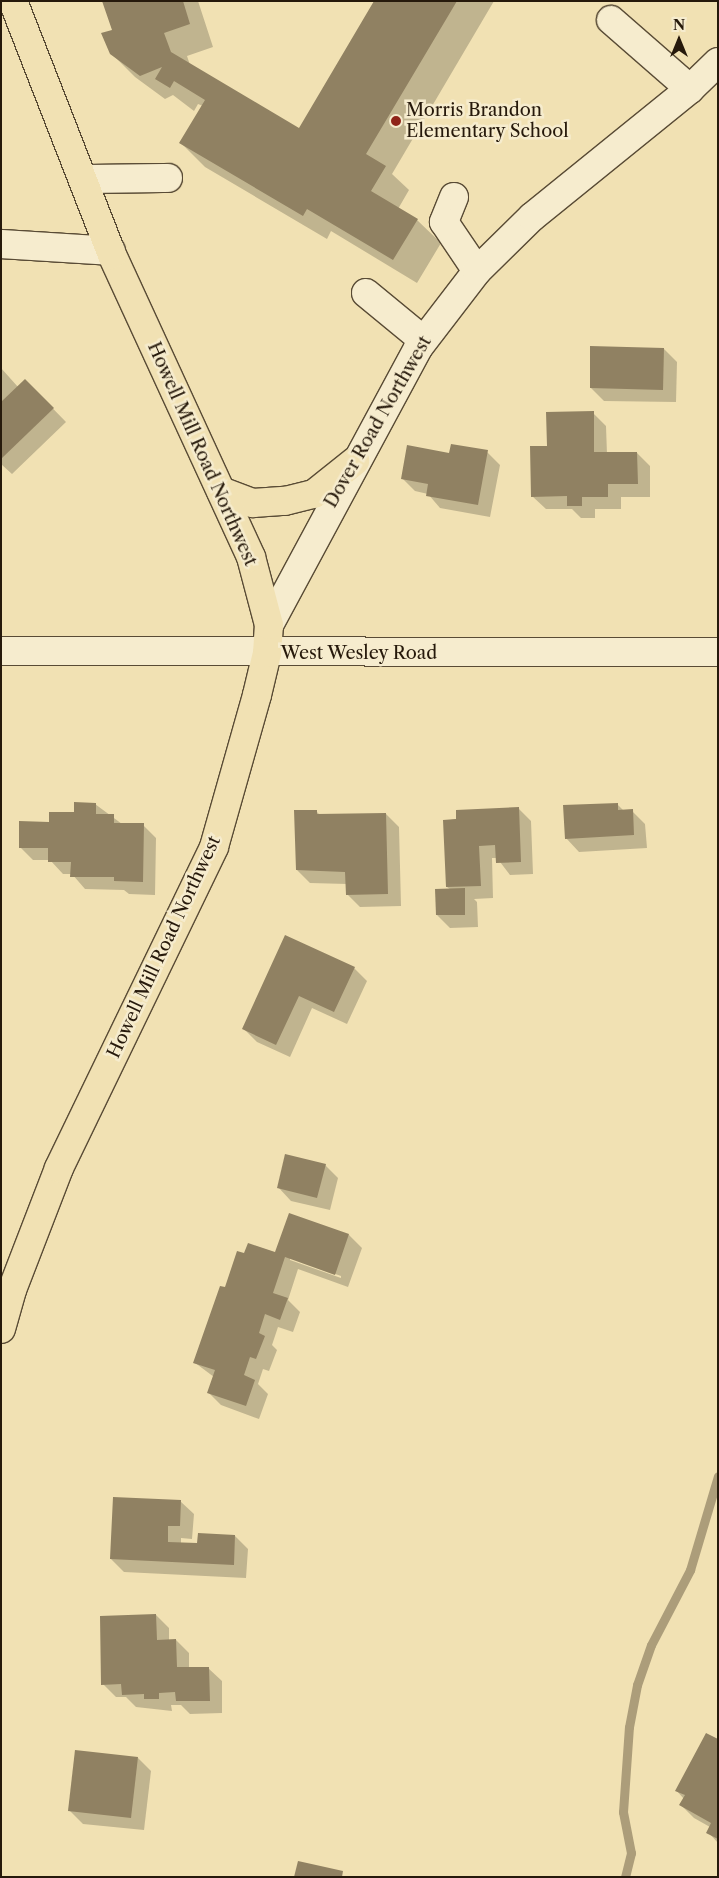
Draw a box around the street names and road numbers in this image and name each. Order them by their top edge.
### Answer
street label: Dover Road Northwest [320,332,436,512]
street label: Howell Mill Road Northwest [143,339,261,569]
street label: West Wesley Road [280,642,438,664]
street label: Howell Mill Road Northwest [103,832,225,1062]

